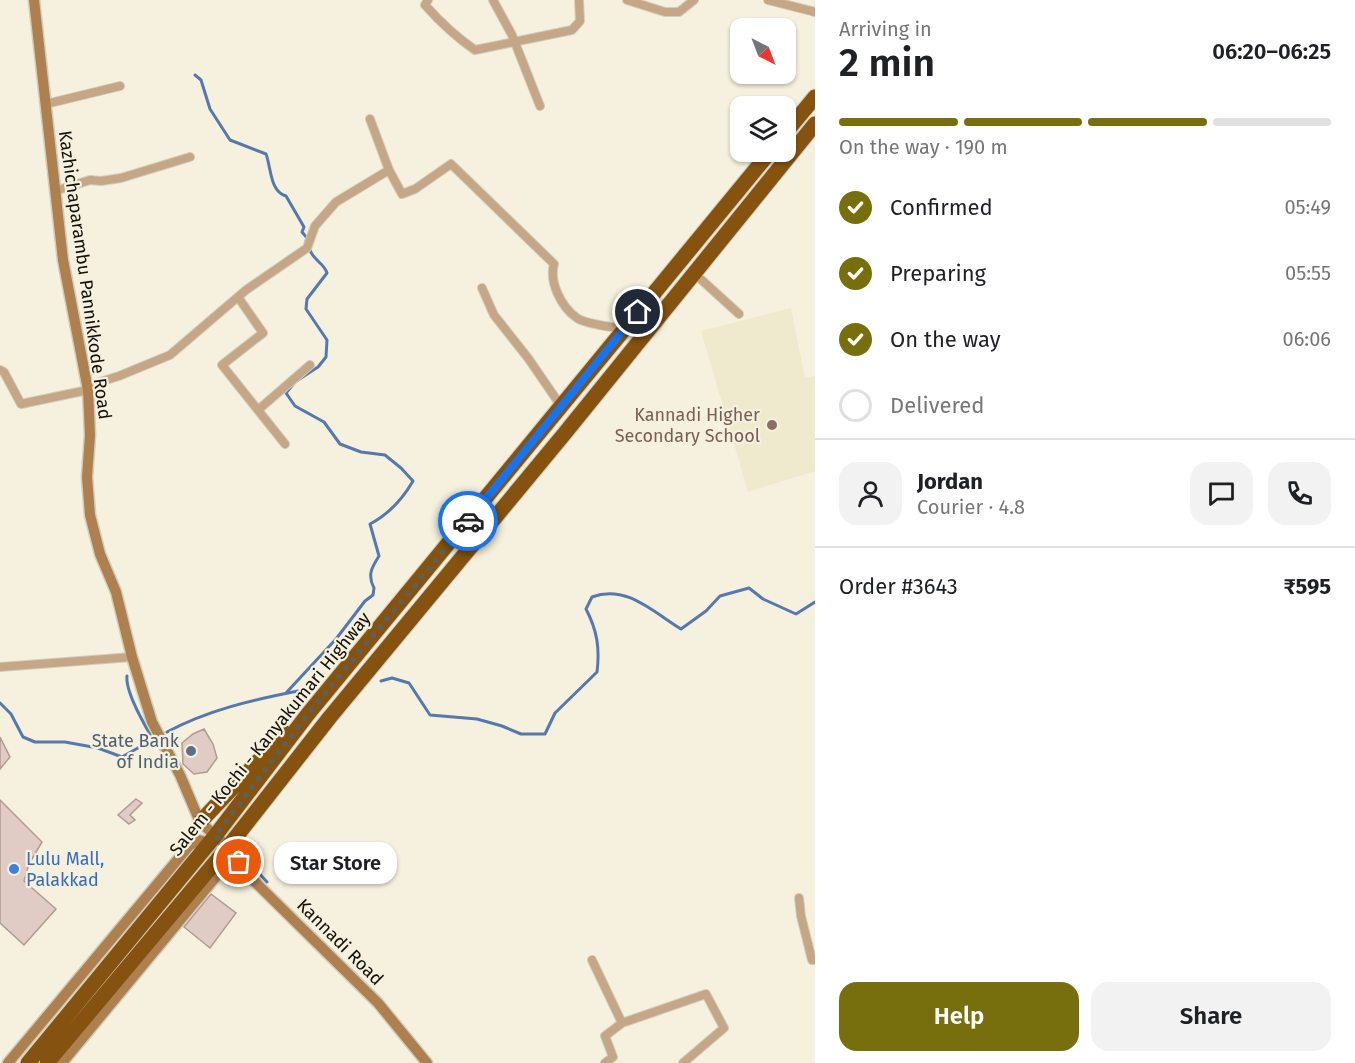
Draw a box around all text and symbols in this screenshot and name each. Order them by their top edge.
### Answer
text: Arriving in [839,17,932,41]
north arrow [730,18,796,84]
map controls [730,18,796,162]
text: 06:20–06:25 [1212,38,1331,65]
text: 2 min [839,40,935,86]
button: layers [730,96,796,162]
street label: Kazhichaparambu Pannikkode Road [54,129,116,421]
text: On the way · 190 m [839,135,1008,159]
icon: check [839,191,872,224]
text: Confirmed [890,194,993,221]
text: 05:49 [1284,195,1331,219]
icon: check [839,257,872,290]
text: Preparing [890,260,986,287]
text: 05:55 [1285,261,1331,285]
pin [612,286,663,337]
icon: home [621,295,654,328]
icon: check [839,323,872,356]
text: On the way [890,326,1001,353]
text: 06:06 [1283,327,1331,351]
text: Delivered [890,392,985,419]
place label: Kannadi Higher Secondary School [615,404,760,447]
marker: Kannadi Higher Secondary School [765,418,779,432]
button: person [839,462,902,525]
button: chat [1190,462,1253,525]
button: phone [1268,462,1331,525]
text: Jordan [917,468,983,495]
courier [438,491,498,551]
text: Courier · 4.8 [917,495,1025,519]
icon: car [452,505,485,538]
text: Order #3643 [839,573,958,600]
text: ₹595 [1284,573,1331,600]
street label: Salem - Kochi - Kanyakumari Highway [165,608,375,860]
place label: State Bank of India [92,730,180,773]
marker: State Bank of India [184,744,198,758]
pin [213,836,264,887]
callout: Star Store [275,841,398,883]
icon: bag [222,845,255,878]
place label: Lulu Mall, Palakkad [26,848,104,891]
text: Star Store [290,851,381,875]
marker: Lulu Mall, Palakkad [7,862,21,876]
street label: Kannadi Road [292,894,388,990]
button: Help [839,982,1079,1051]
button: Share [1091,982,1331,1051]

